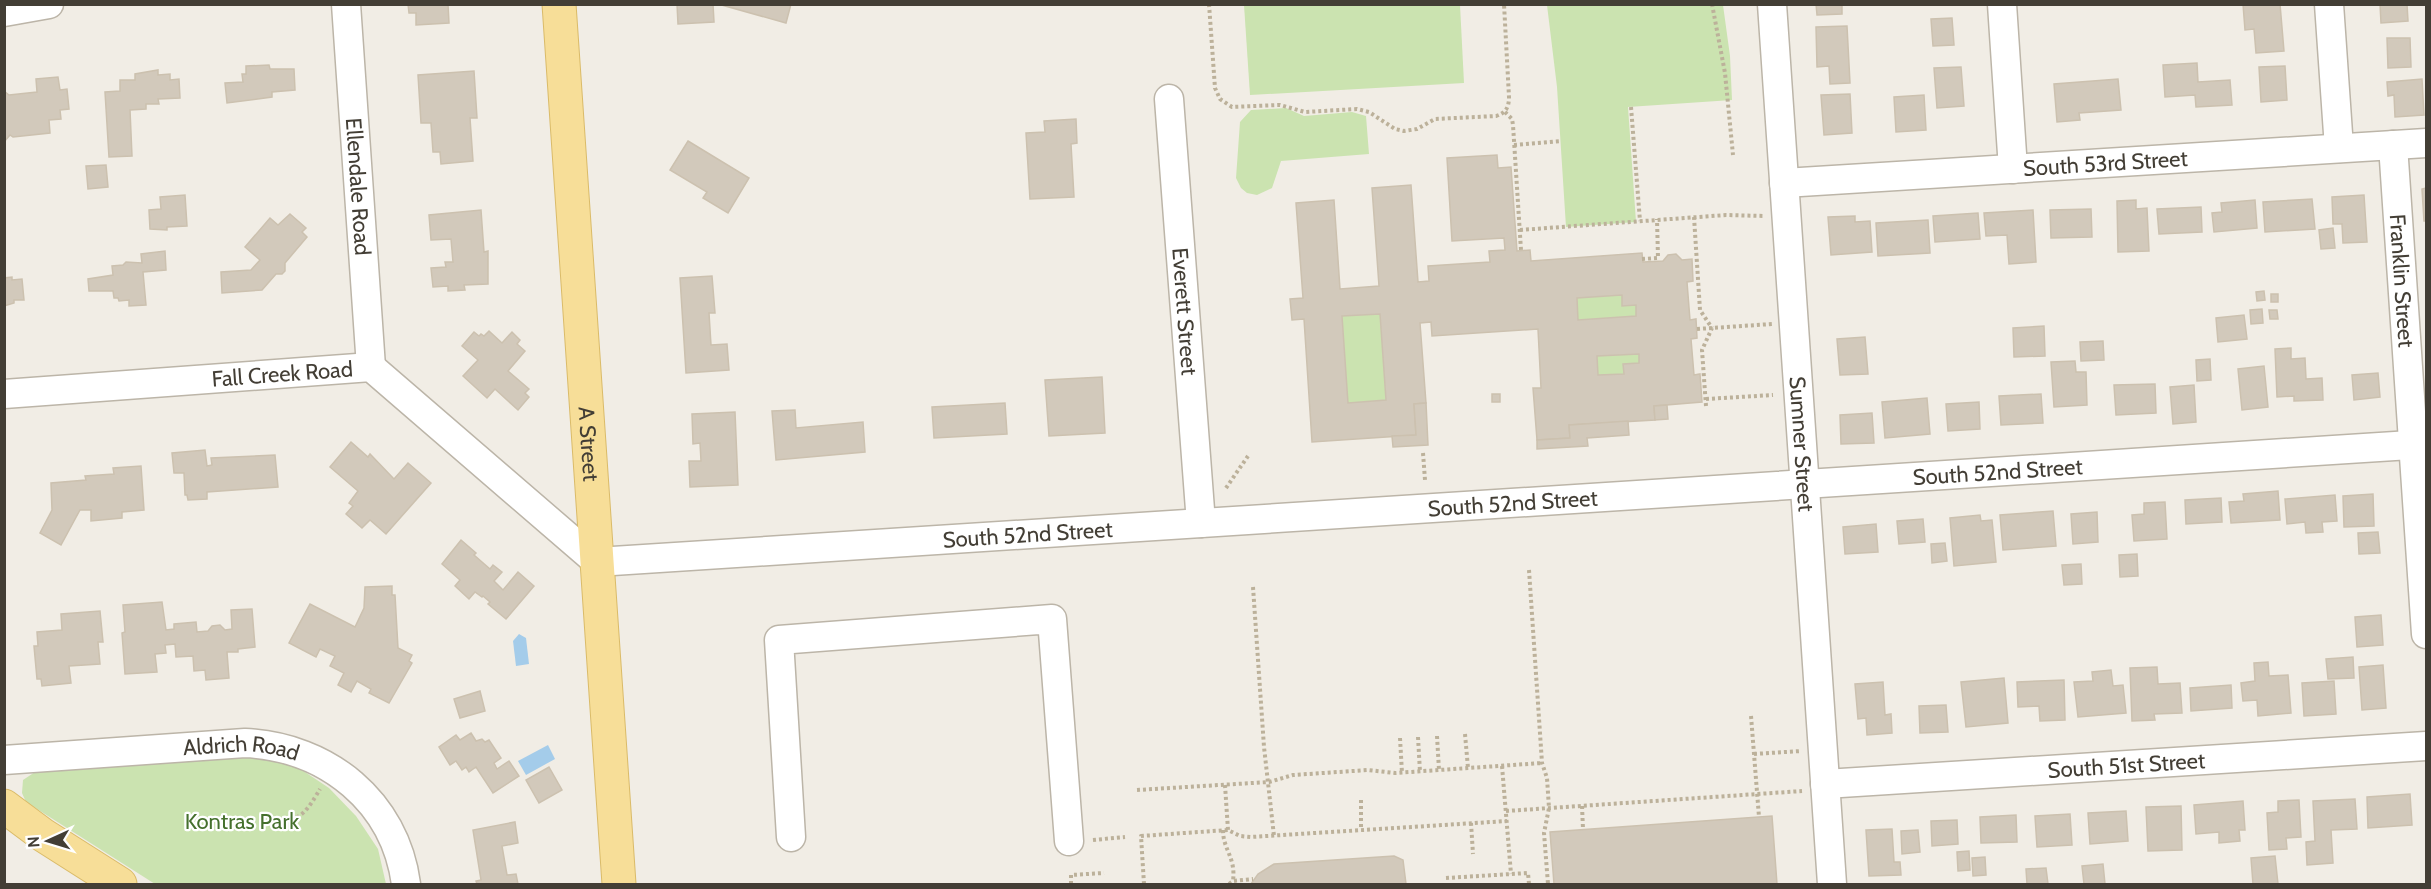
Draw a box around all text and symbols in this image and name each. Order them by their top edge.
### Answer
street label: Ellendale Road [340,117,376,256]
street label: South 53rd Street [2022,145,2189,182]
street label: Franklin Street [2384,213,2420,349]
street label: Everett Street [1166,247,1203,377]
street label: Fall Creek Road [211,355,354,393]
street label: Sumner Street [1783,375,1820,513]
street label: A Street [572,406,605,483]
street label: South 52nd Street [1912,453,2084,491]
street label: South 52nd Street [1427,484,1599,522]
street label: South 52nd Street [942,516,1114,554]
street label: Aldrich Road [182,730,303,767]
street label: South 51st Street [2047,747,2207,784]
park label: Kontras Park [185,808,299,835]
north arrow [18,811,78,871]
text: N [24,836,43,848]

